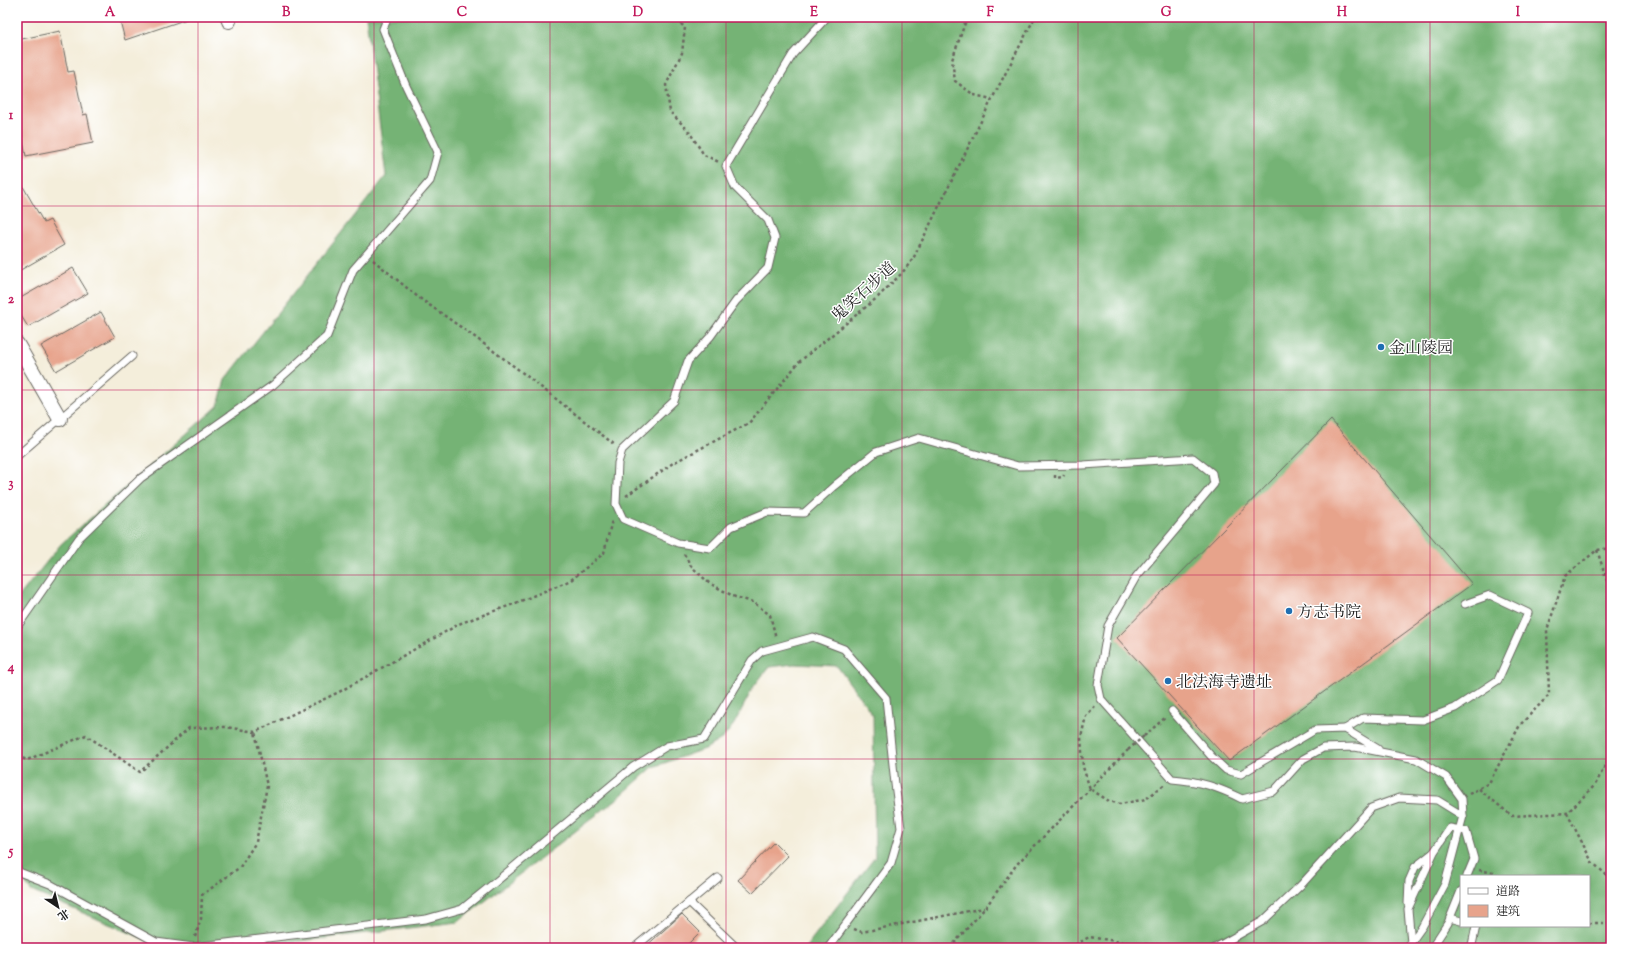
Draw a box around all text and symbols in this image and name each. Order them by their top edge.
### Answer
text: A [105,4,116,22]
text: B [282,4,291,22]
text: C [457,4,467,22]
text: D [633,4,643,22]
text: E [810,4,818,22]
text: F [986,4,994,22]
text: G [1161,4,1172,22]
text: H [1337,4,1348,22]
text: I [1516,4,1521,22]
text: 1 [9,107,14,125]
street label: 鬼笑石步道 [827,258,902,328]
text: 2 [8,291,15,309]
place label: 金山陵园 [1389,338,1453,361]
marker: 金山陵园 [1376,342,1386,352]
text: 3 [8,475,14,493]
place label: 方志书院 [1297,602,1361,625]
marker: 方志书院 [1284,606,1294,616]
text: 4 [7,659,15,677]
place label: 北法海寺遗址 [1176,672,1272,695]
marker: 北法海寺遗址 [1163,676,1173,686]
text: 5 [8,843,14,861]
legend [1460,875,1590,927]
text: 道路 [1496,883,1520,901]
north arrow [38,887,78,927]
text: 建筑 [1496,903,1520,921]
text: 北 [54,905,72,924]

